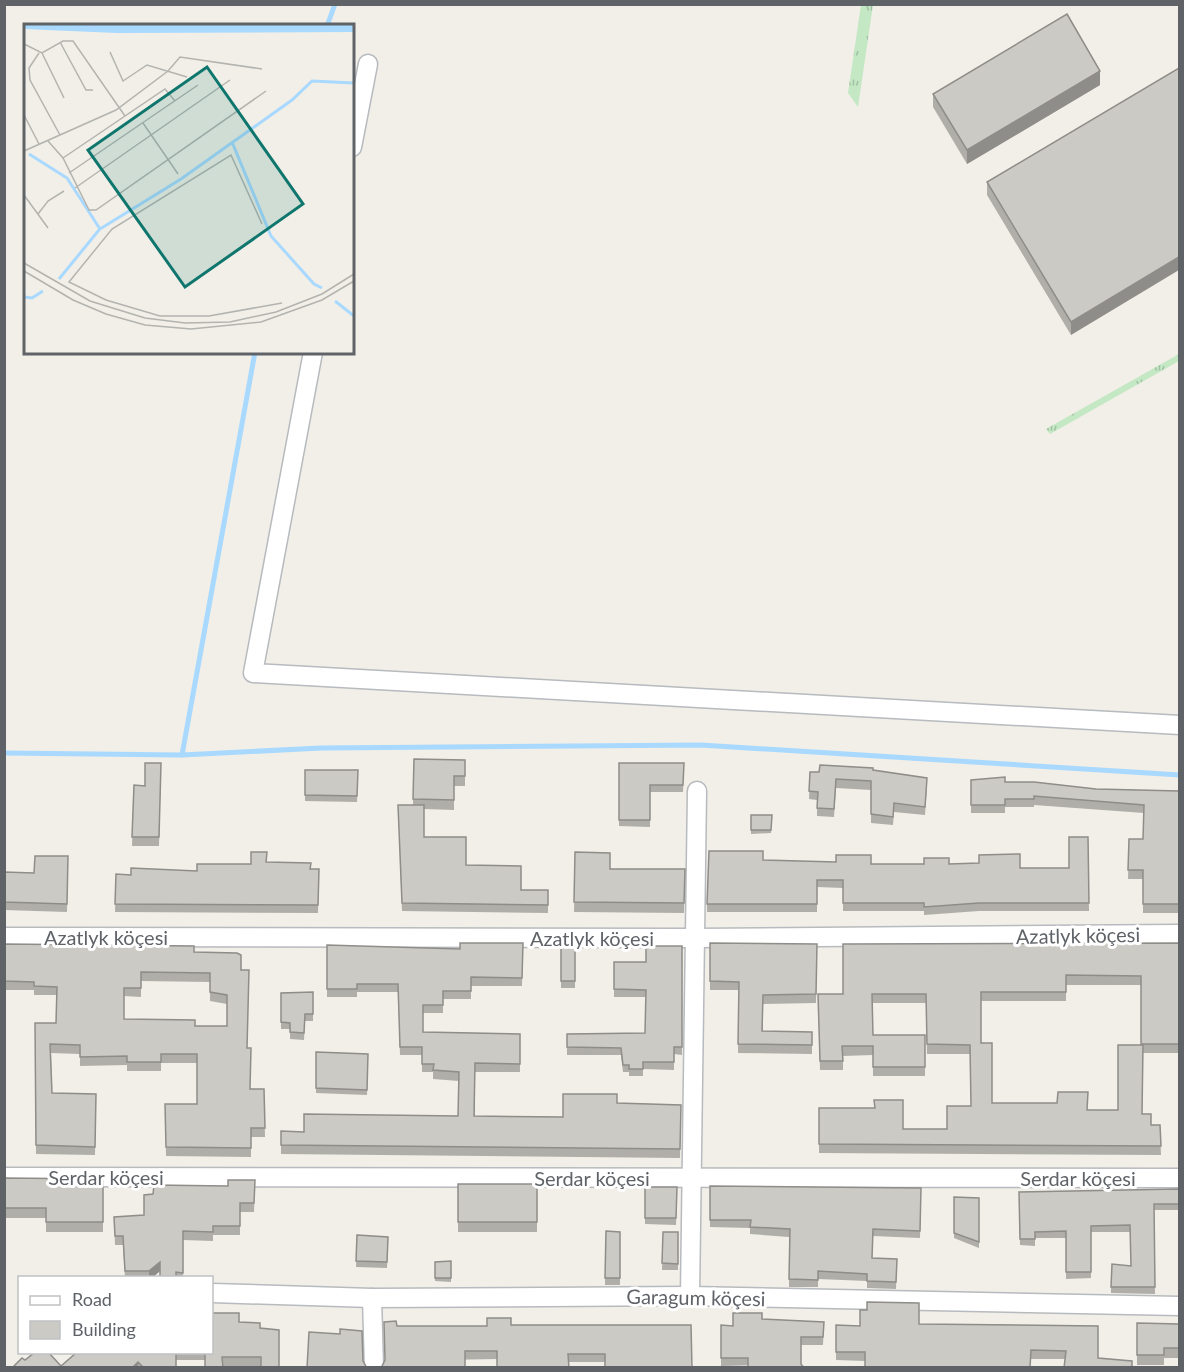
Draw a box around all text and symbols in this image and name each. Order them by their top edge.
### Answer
inset map [24,24,354,354]
street label: Azatlyk köçesi [1016,922,1140,948]
street label: Azatlyk köçesi [44,925,168,949]
street label: Azatlyk köçesi [530,926,654,950]
street label: Serdar köçesi [48,1165,164,1189]
street label: Serdar köçesi [534,1166,650,1190]
street label: Serdar köçesi [1020,1166,1136,1190]
legend [18,1276,213,1354]
street label: Garagum köçesi [626,1284,766,1310]
text: Road [72,1288,112,1310]
text: Building [72,1318,136,1340]

